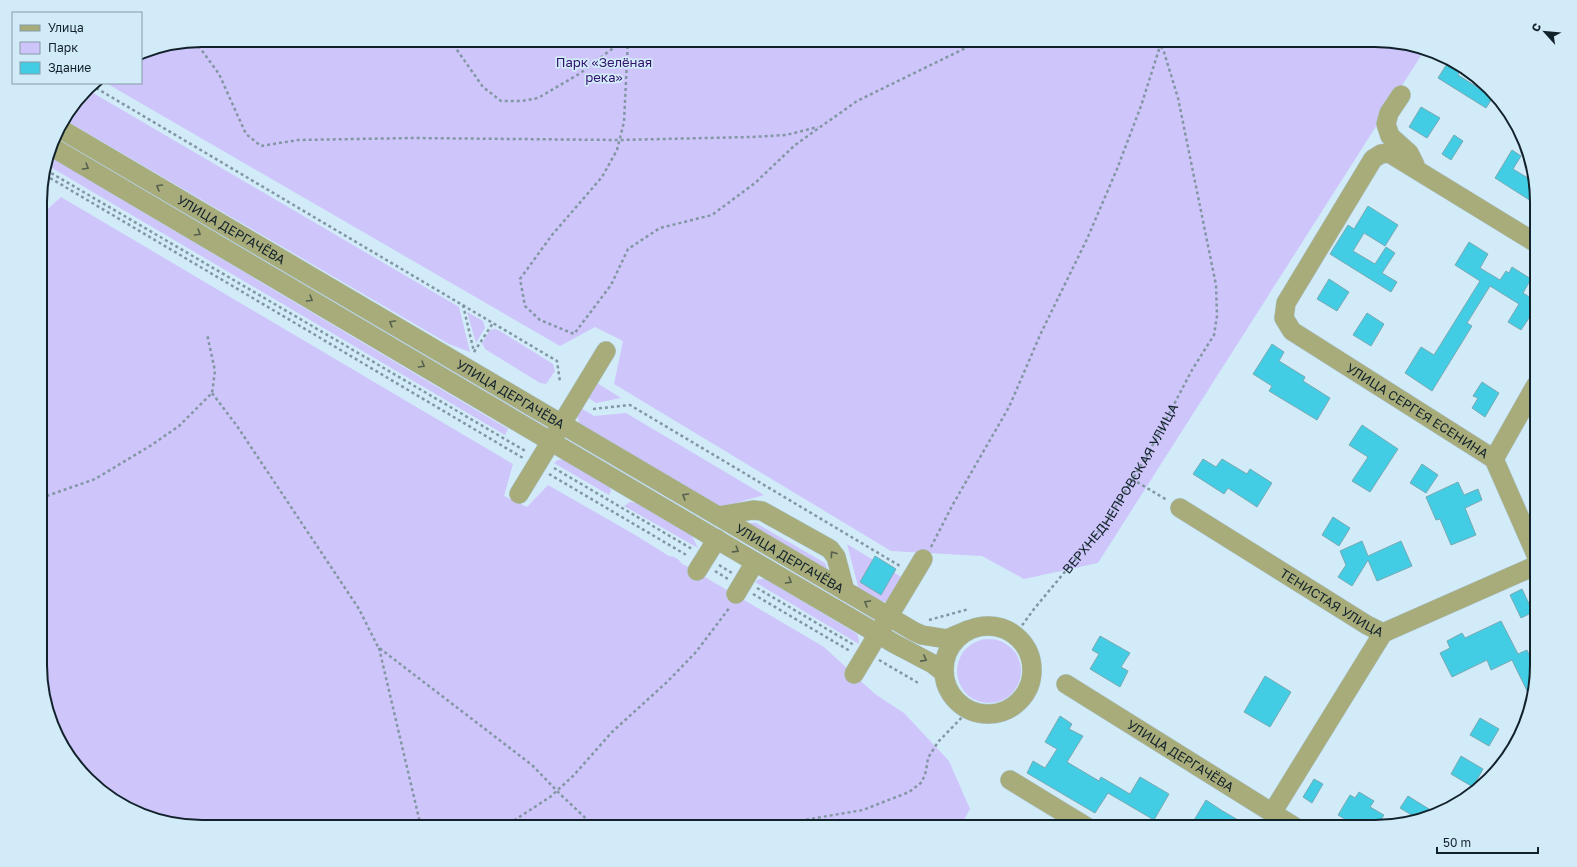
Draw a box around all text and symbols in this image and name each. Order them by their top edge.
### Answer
legend [12,12,142,84]
north arrow [1525,12,1565,52]
text: Улица [48,20,84,35]
text: С [1528,21,1543,34]
text: Парк [48,40,78,55]
park label: Парк «Зелёная река» [556,54,652,85]
text: Здание [48,60,91,75]
one-way arrow [82,163,89,170]
one-way arrow [156,184,163,191]
street label: УЛИЦА ДЕРГАЧЁВА [174,191,289,268]
one-way arrow [194,228,201,236]
one-way arrow [306,294,313,301]
one-way arrow [389,321,396,328]
street label: УЛИЦА ДЕРГАЧЁВА [453,356,568,432]
one-way arrow [418,360,425,367]
street label: УЛИЦА СЕРГЕЯ ЕСЕНИНА [1343,360,1492,462]
street label: ВЕРХНЕДНЕПРОВСКАЯ УЛИЦА [1059,400,1181,577]
one-way arrow [682,493,689,500]
street label: УЛИЦА ДЕРГАЧЁВА [733,520,847,597]
one-way arrow [732,546,739,553]
one-way arrow [831,552,838,559]
street label: ТЕНИСТАЯ УЛИЦА [1277,565,1387,640]
one-way arrow [785,577,792,584]
one-way arrow [864,601,871,608]
one-way arrow [920,655,927,662]
street label: УЛИЦА ДЕРГАЧЁВА [1124,716,1237,795]
scale bar [1437,829,1538,855]
text: 50 m [1443,835,1471,850]

